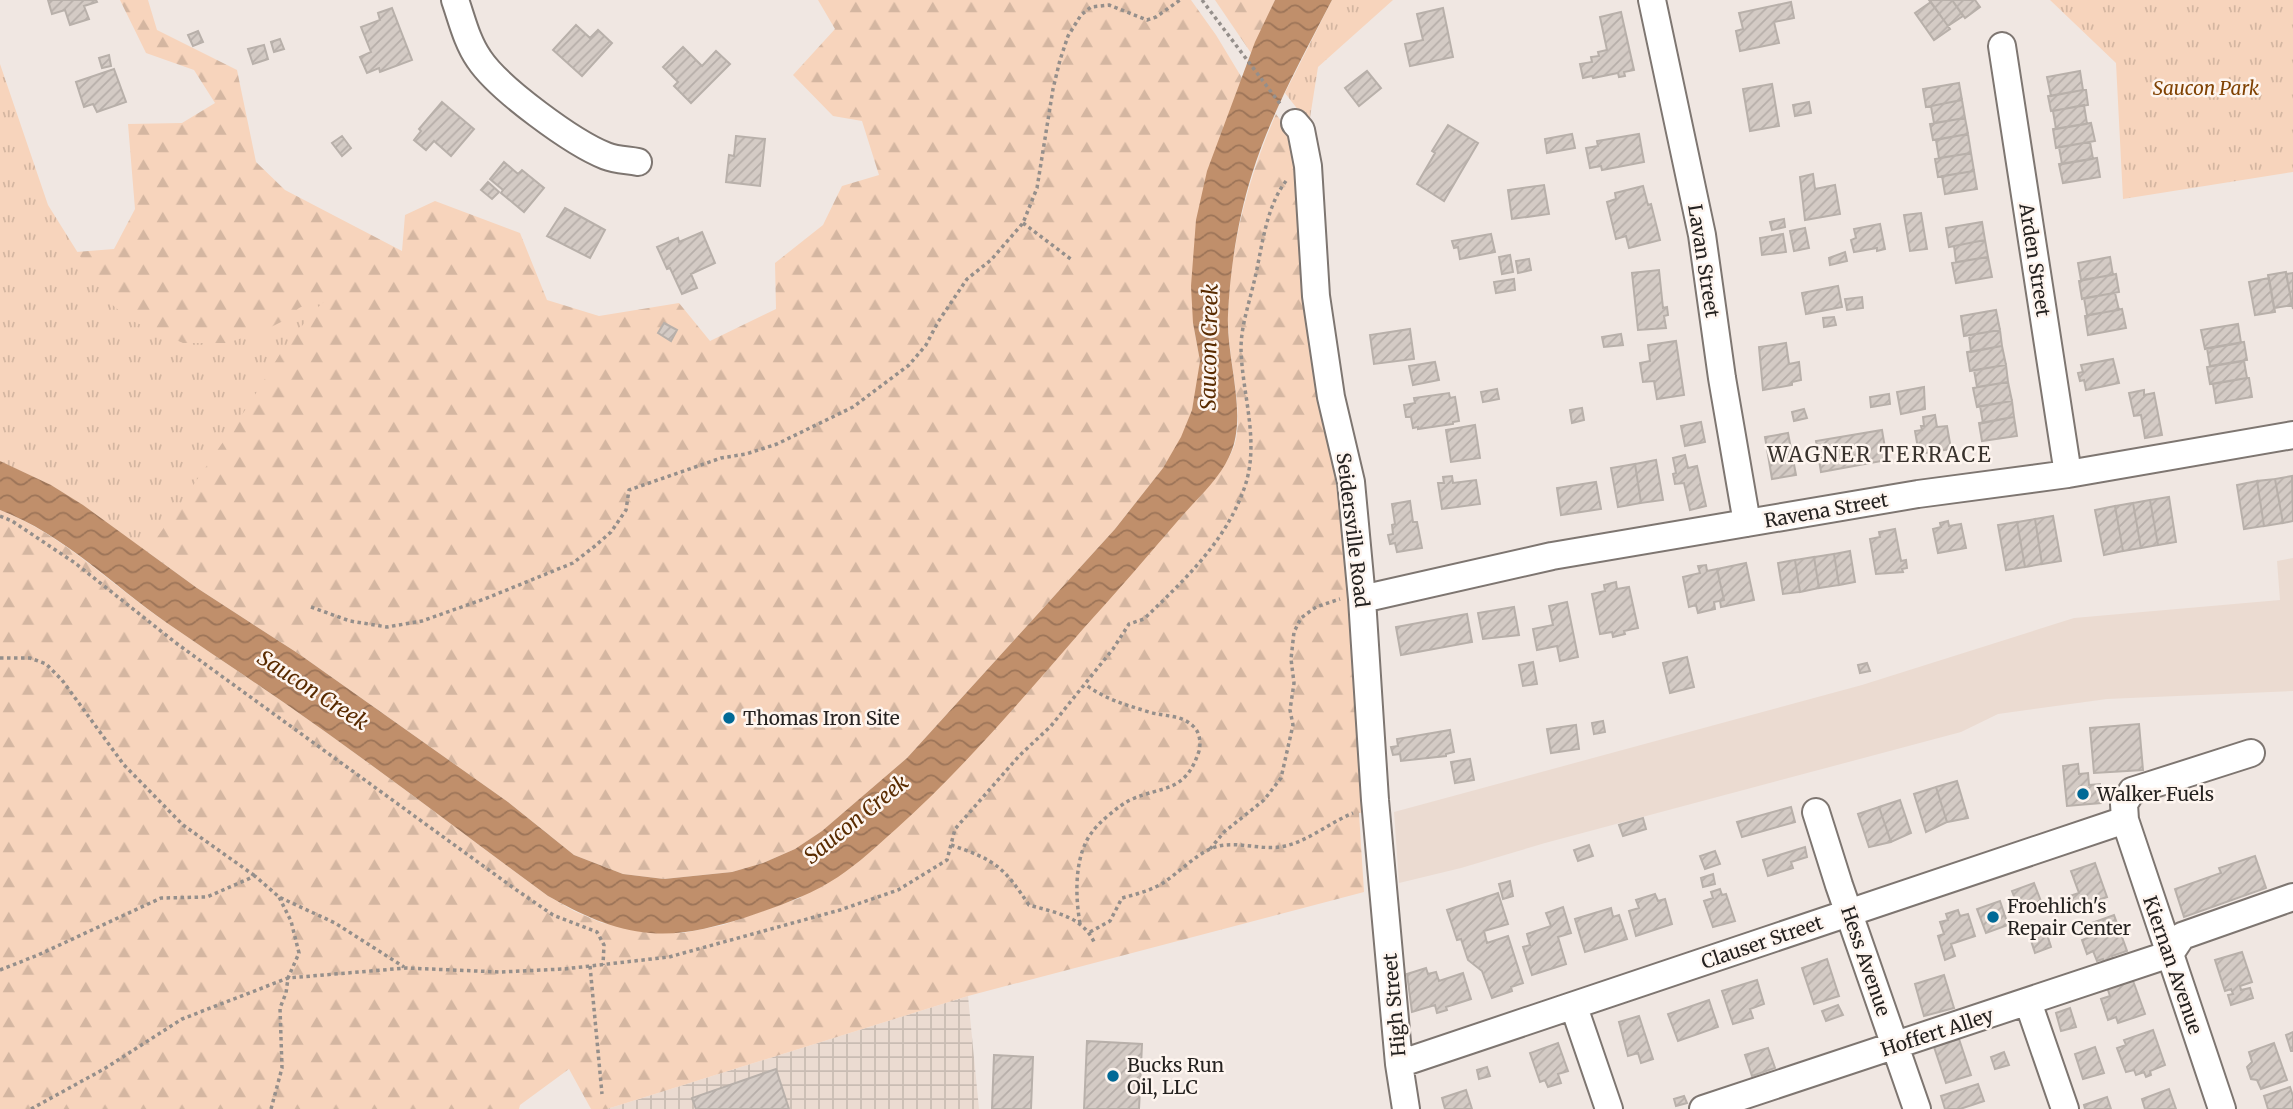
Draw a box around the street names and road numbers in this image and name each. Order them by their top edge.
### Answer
street label: Arden Street [2014,201,2056,319]
street label: Lavan Street [1683,203,1725,320]
street label: Seidersville Road [1332,451,1374,609]
street label: Ravena Street [1762,487,1890,533]
street label: Kiernan Avenue [2138,893,2208,1037]
street label: Hess Avenue [1836,903,1896,1019]
street label: Clauser Street [1698,910,1826,974]
street label: High Street [1377,952,1410,1058]
street label: Hoffert Alley [1878,1002,1996,1062]

